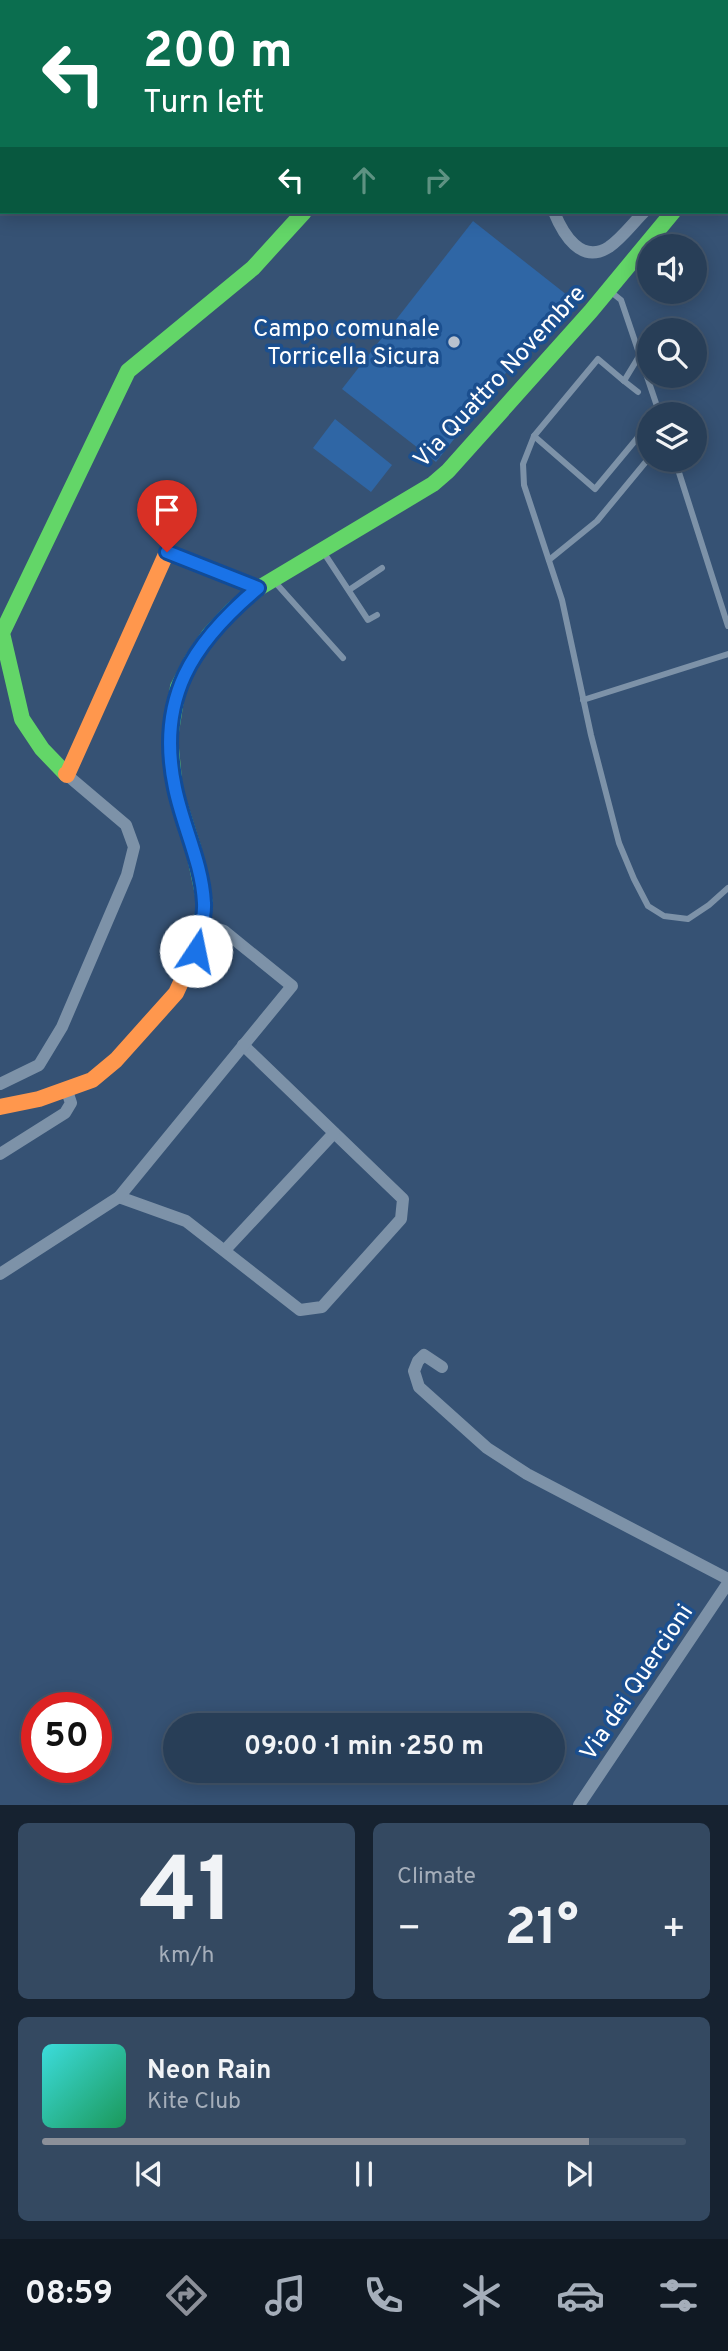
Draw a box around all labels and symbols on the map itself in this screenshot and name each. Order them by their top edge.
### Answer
street label: Via Quattro Novembre [408,280,593,475]
place label: Campo comunale Torricella Sicura [253,315,440,373]
marker: Campo comunale Torricella Sicura [446,334,462,350]
pin [137,480,197,552]
position arrow [159,914,233,988]
street label: Via dei Quercioni [574,1599,701,1767]
speed limit sign: 50 [21,1692,112,1783]

